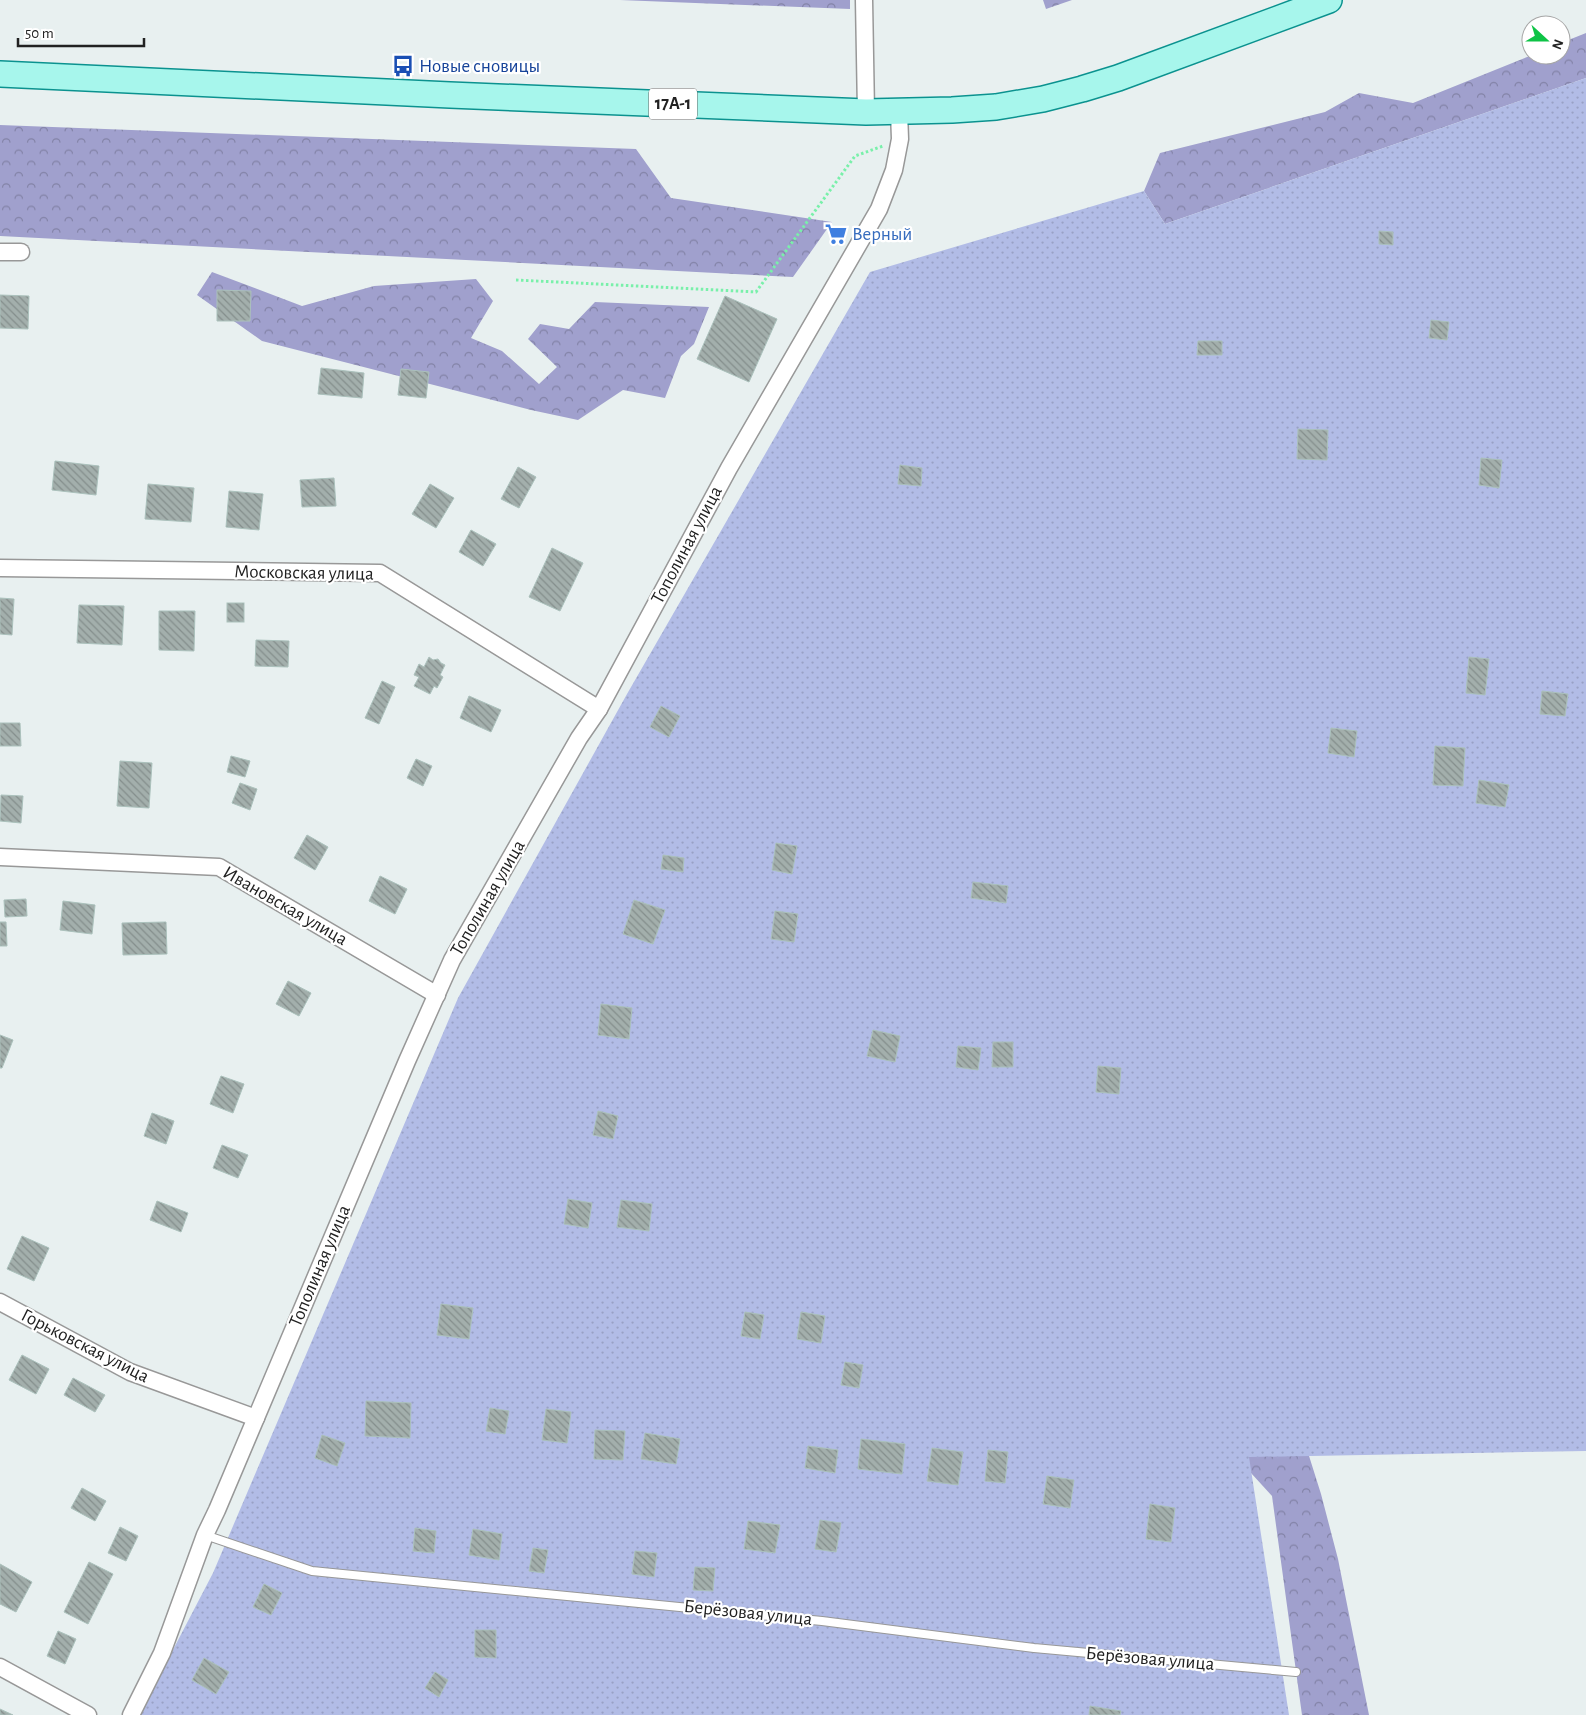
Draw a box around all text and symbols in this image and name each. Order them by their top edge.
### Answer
scale bar [18,15,144,47]
north arrow [1521,15,1571,65]
text: 50 m [25,26,54,41]
text: N [1549,37,1565,51]
bus stop icon: Новые сновицы [390,53,416,79]
place label: Новые сновицы [419,57,540,76]
road number: 17А-1 [649,88,697,120]
supermarket icon: Верный [823,221,849,247]
place label: Верный [852,225,912,244]
street label: Тополиная улица [648,483,726,607]
street label: Московская улица [234,562,374,584]
street label: Тополиная улица [447,837,529,959]
street label: Ивановская улица [220,863,351,949]
street label: Тополиная улица [286,1202,354,1330]
street label: Горьковская улица [18,1306,152,1387]
street label: Берёзовая улица [683,1597,813,1629]
street label: Берёзовая улица [1085,1644,1215,1674]

